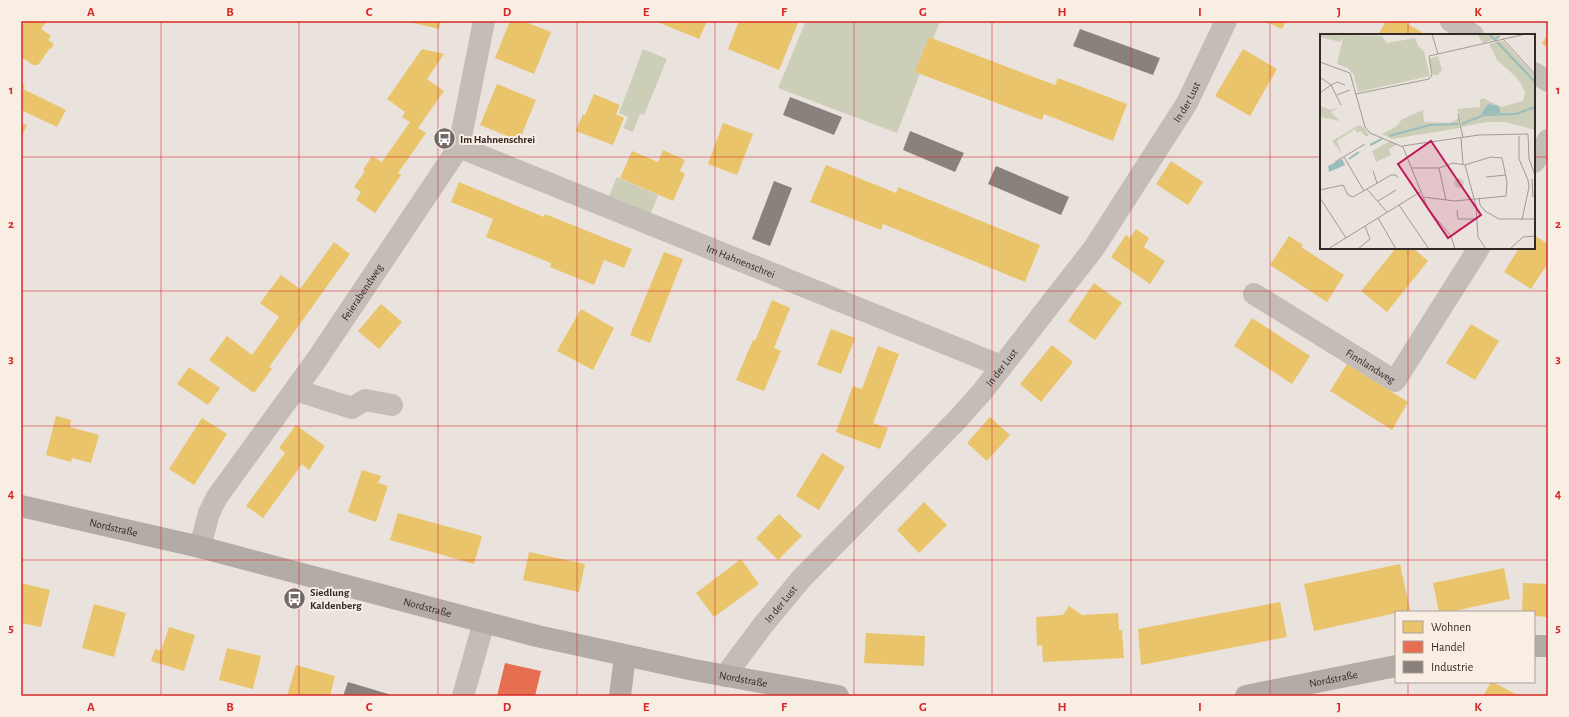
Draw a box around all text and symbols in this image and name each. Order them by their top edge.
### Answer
text: A [87,6,95,19]
text: B [226,6,234,19]
text: C [366,6,373,19]
text: D [503,6,512,19]
text: E [643,6,650,19]
text: F [781,6,788,19]
text: G [919,6,927,19]
text: H [1057,6,1067,19]
text: I [1198,6,1202,19]
text: J [1337,6,1341,19]
text: K [1474,6,1482,19]
inset map [1320,34,1535,249]
street label: In der Lust [1171,80,1202,124]
text: 1 [9,84,13,97]
text: 1 [1556,84,1560,97]
bus stop icon: Im Hahnenschrei [432,126,458,152]
place label: Im Hahnenschrei [460,134,535,145]
text: 2 [8,218,14,231]
text: 2 [1555,218,1561,231]
street label: Im Hahnenschrei [705,243,777,280]
street label: Feierabendweg [339,262,385,323]
street label: In der Lust [984,346,1020,388]
street label: Finnlandweg [1344,347,1397,386]
text: 3 [8,353,14,366]
text: 3 [1555,353,1561,366]
text: 4 [8,488,15,501]
text: 4 [1555,488,1562,501]
street label: Nordstraße [88,517,139,539]
street label: In der Lust [762,583,800,625]
bus stop icon: Siedlung Kaldenberg [282,585,308,611]
place label: Siedlung Kaldenberg [310,587,362,611]
street label: Nordstraße [402,596,453,619]
legend [1395,611,1535,683]
text: Wohnen [1431,621,1471,633]
text: 5 [8,622,14,635]
text: 5 [1555,622,1561,635]
text: Handel [1431,641,1465,653]
text: Industrie [1431,661,1473,673]
street label: Nordstraße [1308,669,1359,689]
street label: Nordstraße [718,670,768,689]
text: A [87,701,95,714]
text: B [226,701,234,714]
text: C [366,701,373,714]
text: D [503,701,512,714]
text: E [643,701,650,714]
text: F [781,701,788,714]
text: G [919,701,927,714]
text: H [1057,701,1067,714]
text: I [1198,701,1202,714]
text: J [1337,701,1341,714]
text: K [1474,701,1482,714]

